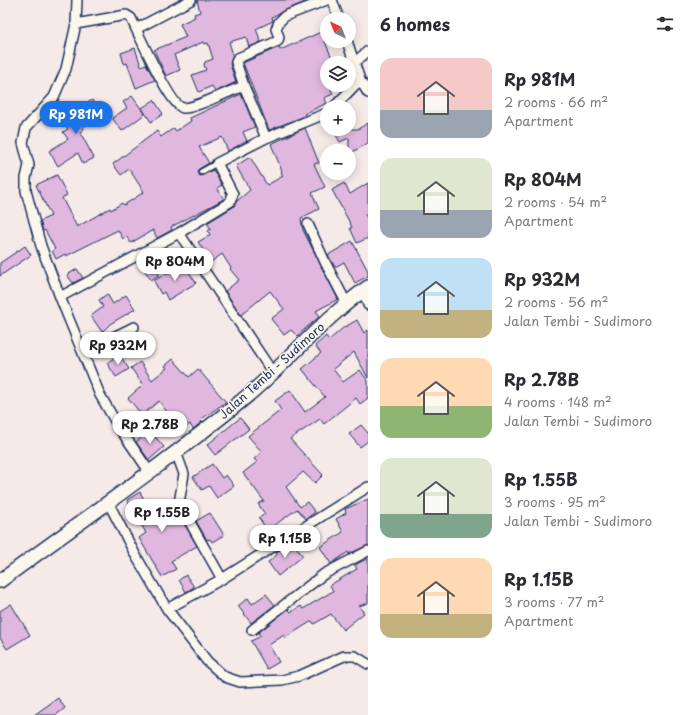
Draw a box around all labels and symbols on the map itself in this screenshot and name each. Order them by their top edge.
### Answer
north arrow [320,12,356,48]
pin: Rp 981M [39,101,113,135]
pin: Rp 804M [138,248,212,282]
street label: Jalan Tembi - Sudimoro [214,318,328,423]
pin: Rp 932M [81,332,155,366]
pin: Rp 2.78B [109,411,191,445]
pin: Rp 1.55B [121,499,203,533]
pin: Rp 1.15B [244,525,326,559]

